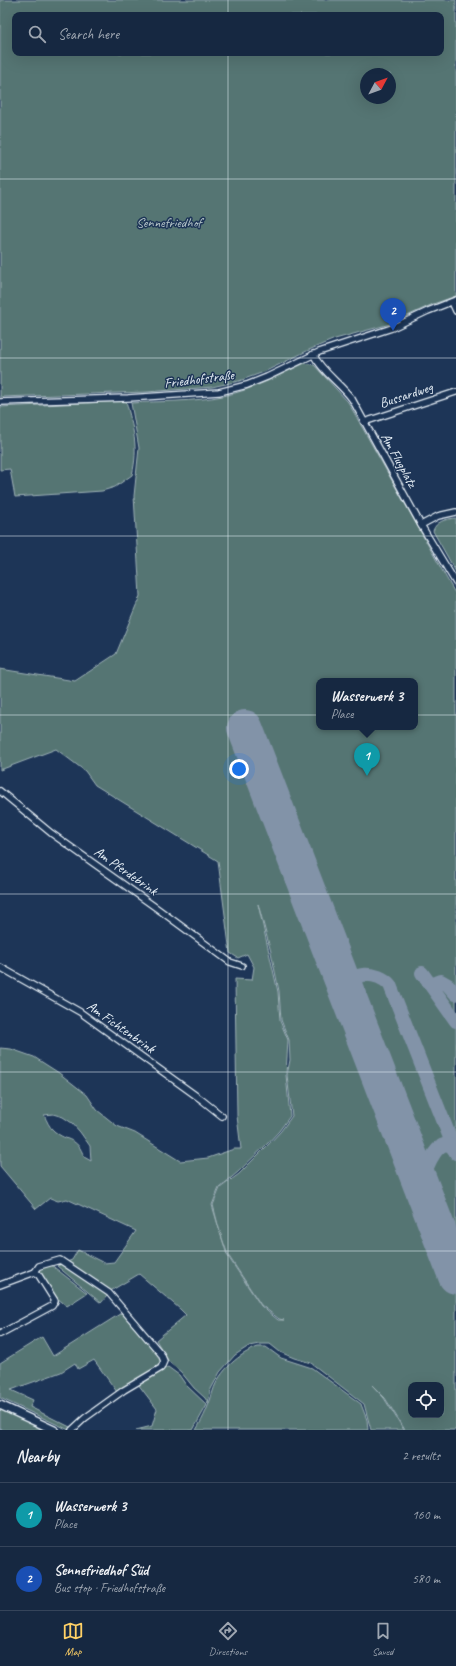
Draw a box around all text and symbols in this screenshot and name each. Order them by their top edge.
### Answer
search box [12,12,444,56]
icon: search [26,23,48,45]
text: Search here [58,25,119,44]
north arrow [360,68,396,104]
park label: Sennefriedhof [136,214,205,231]
pin: 2 [380,298,406,331]
street label: Friedhofstraße [163,366,236,392]
street label: Bussardweg [377,378,436,412]
street label: Am Flugplatz [377,430,422,492]
popup [316,678,418,730]
text: Wasserwerk 3 [331,687,403,706]
text: Place [331,706,354,722]
pin: 1 [354,743,380,776]
your location [229,759,249,779]
street label: Am Pferdebrink [91,843,162,900]
street label: Am Fichtenbrink [84,997,159,1057]
map controls [408,1382,444,1418]
button: locate [408,1382,444,1418]
text: Nearby [16,1446,59,1467]
text: 2 results [402,1448,440,1464]
text: Wasserwerk 3 [54,1497,127,1516]
text: 1 [26,1507,32,1523]
text: 160 m [412,1507,440,1523]
text: Place [54,1516,77,1532]
text: Sennefriedhof Süd [54,1561,148,1580]
text: 2 [26,1571,32,1587]
text: 580 m [412,1571,440,1587]
text: Bus stop · Friedhofstraße [54,1580,165,1596]
tab: Map [62,1620,84,1658]
tab: Directions [209,1620,247,1658]
tab: Saved [372,1620,394,1658]

